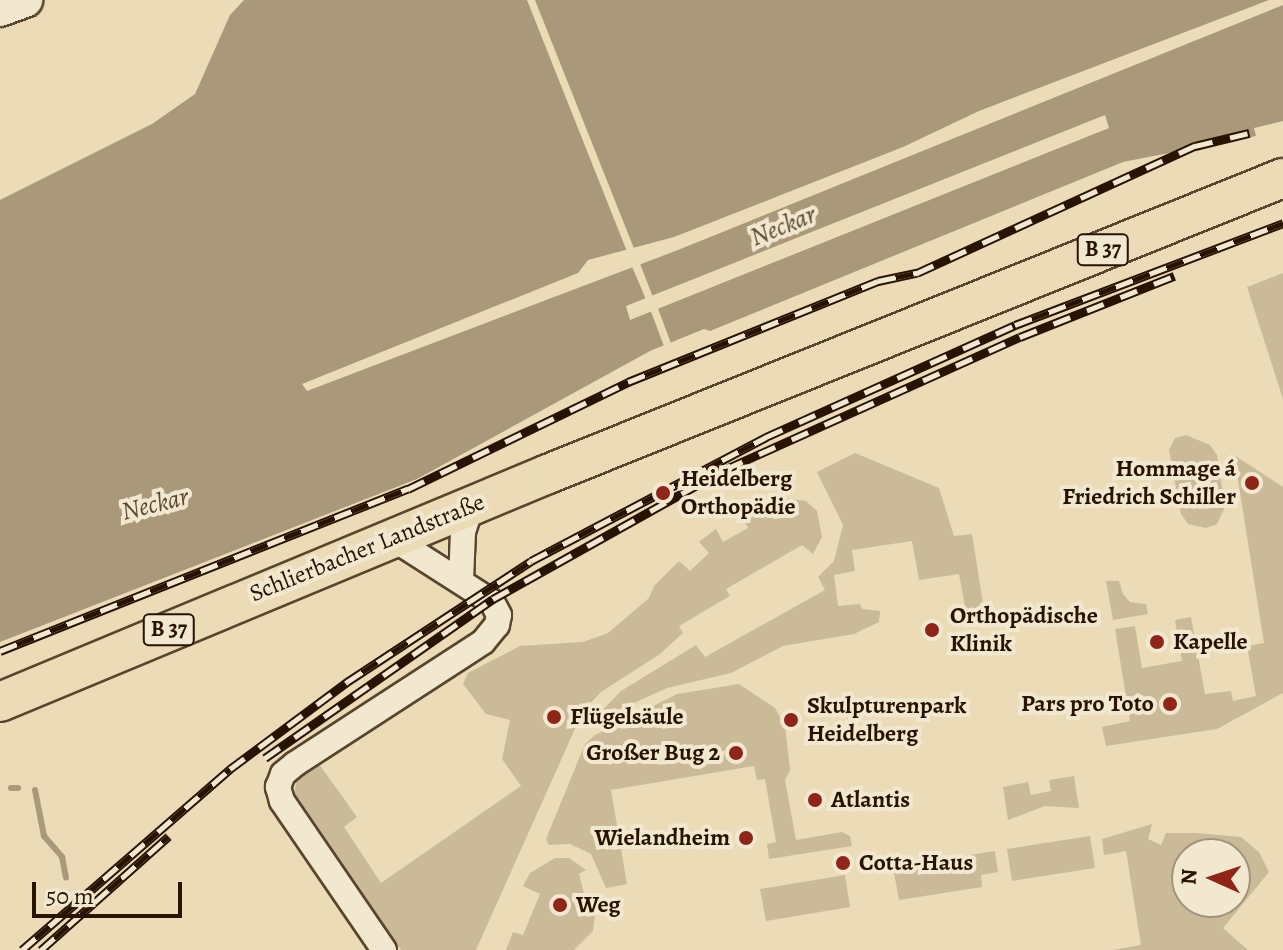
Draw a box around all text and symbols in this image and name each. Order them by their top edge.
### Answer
water label: Neckar [746,199,820,253]
road number: B 37 [1075,232,1131,268]
place label: Hommage á Friedrich Schiller [1062,455,1236,511]
place label: Heidelberg Orthopädie [681,465,796,521]
marker: Hommage á Friedrich Schiller [1243,474,1261,492]
water label: Neckar [118,481,192,527]
marker: Heidelberg Orthopädie [652,482,674,504]
street label: Schlierbacher Landstraße [245,488,489,608]
place label: Orthopädische Klinik [950,602,1098,658]
road number: B 37 [141,612,197,648]
marker: Orthopädische Klinik [921,619,943,641]
place label: Kapelle [1173,628,1248,656]
marker: Kapelle [1148,633,1166,651]
place label: Pars pro Toto [1021,690,1154,718]
place label: Skulpturenpark Heidelberg [807,692,966,748]
marker: Pars pro Toto [1161,695,1179,713]
place label: Flügelsäule [570,703,684,731]
marker: Flügelsäule [545,708,563,726]
marker: Skulpturenpark Heidelberg [782,711,800,729]
place label: Großer Bug 2 [586,739,720,767]
marker: Großer Bug 2 [727,744,745,762]
place label: Atlantis [831,786,910,814]
marker: Atlantis [806,791,824,809]
place label: Wielandheim [595,824,730,852]
marker: Wielandheim [737,829,755,847]
north arrow [1171,838,1251,918]
place label: Cotta-Haus [859,849,973,877]
marker: Cotta-Haus [834,854,852,872]
scale bar [36,866,186,916]
text: N [1174,868,1204,886]
text: 50 m [46,880,94,912]
place label: Weg [576,891,621,919]
marker: Weg [551,896,569,914]

